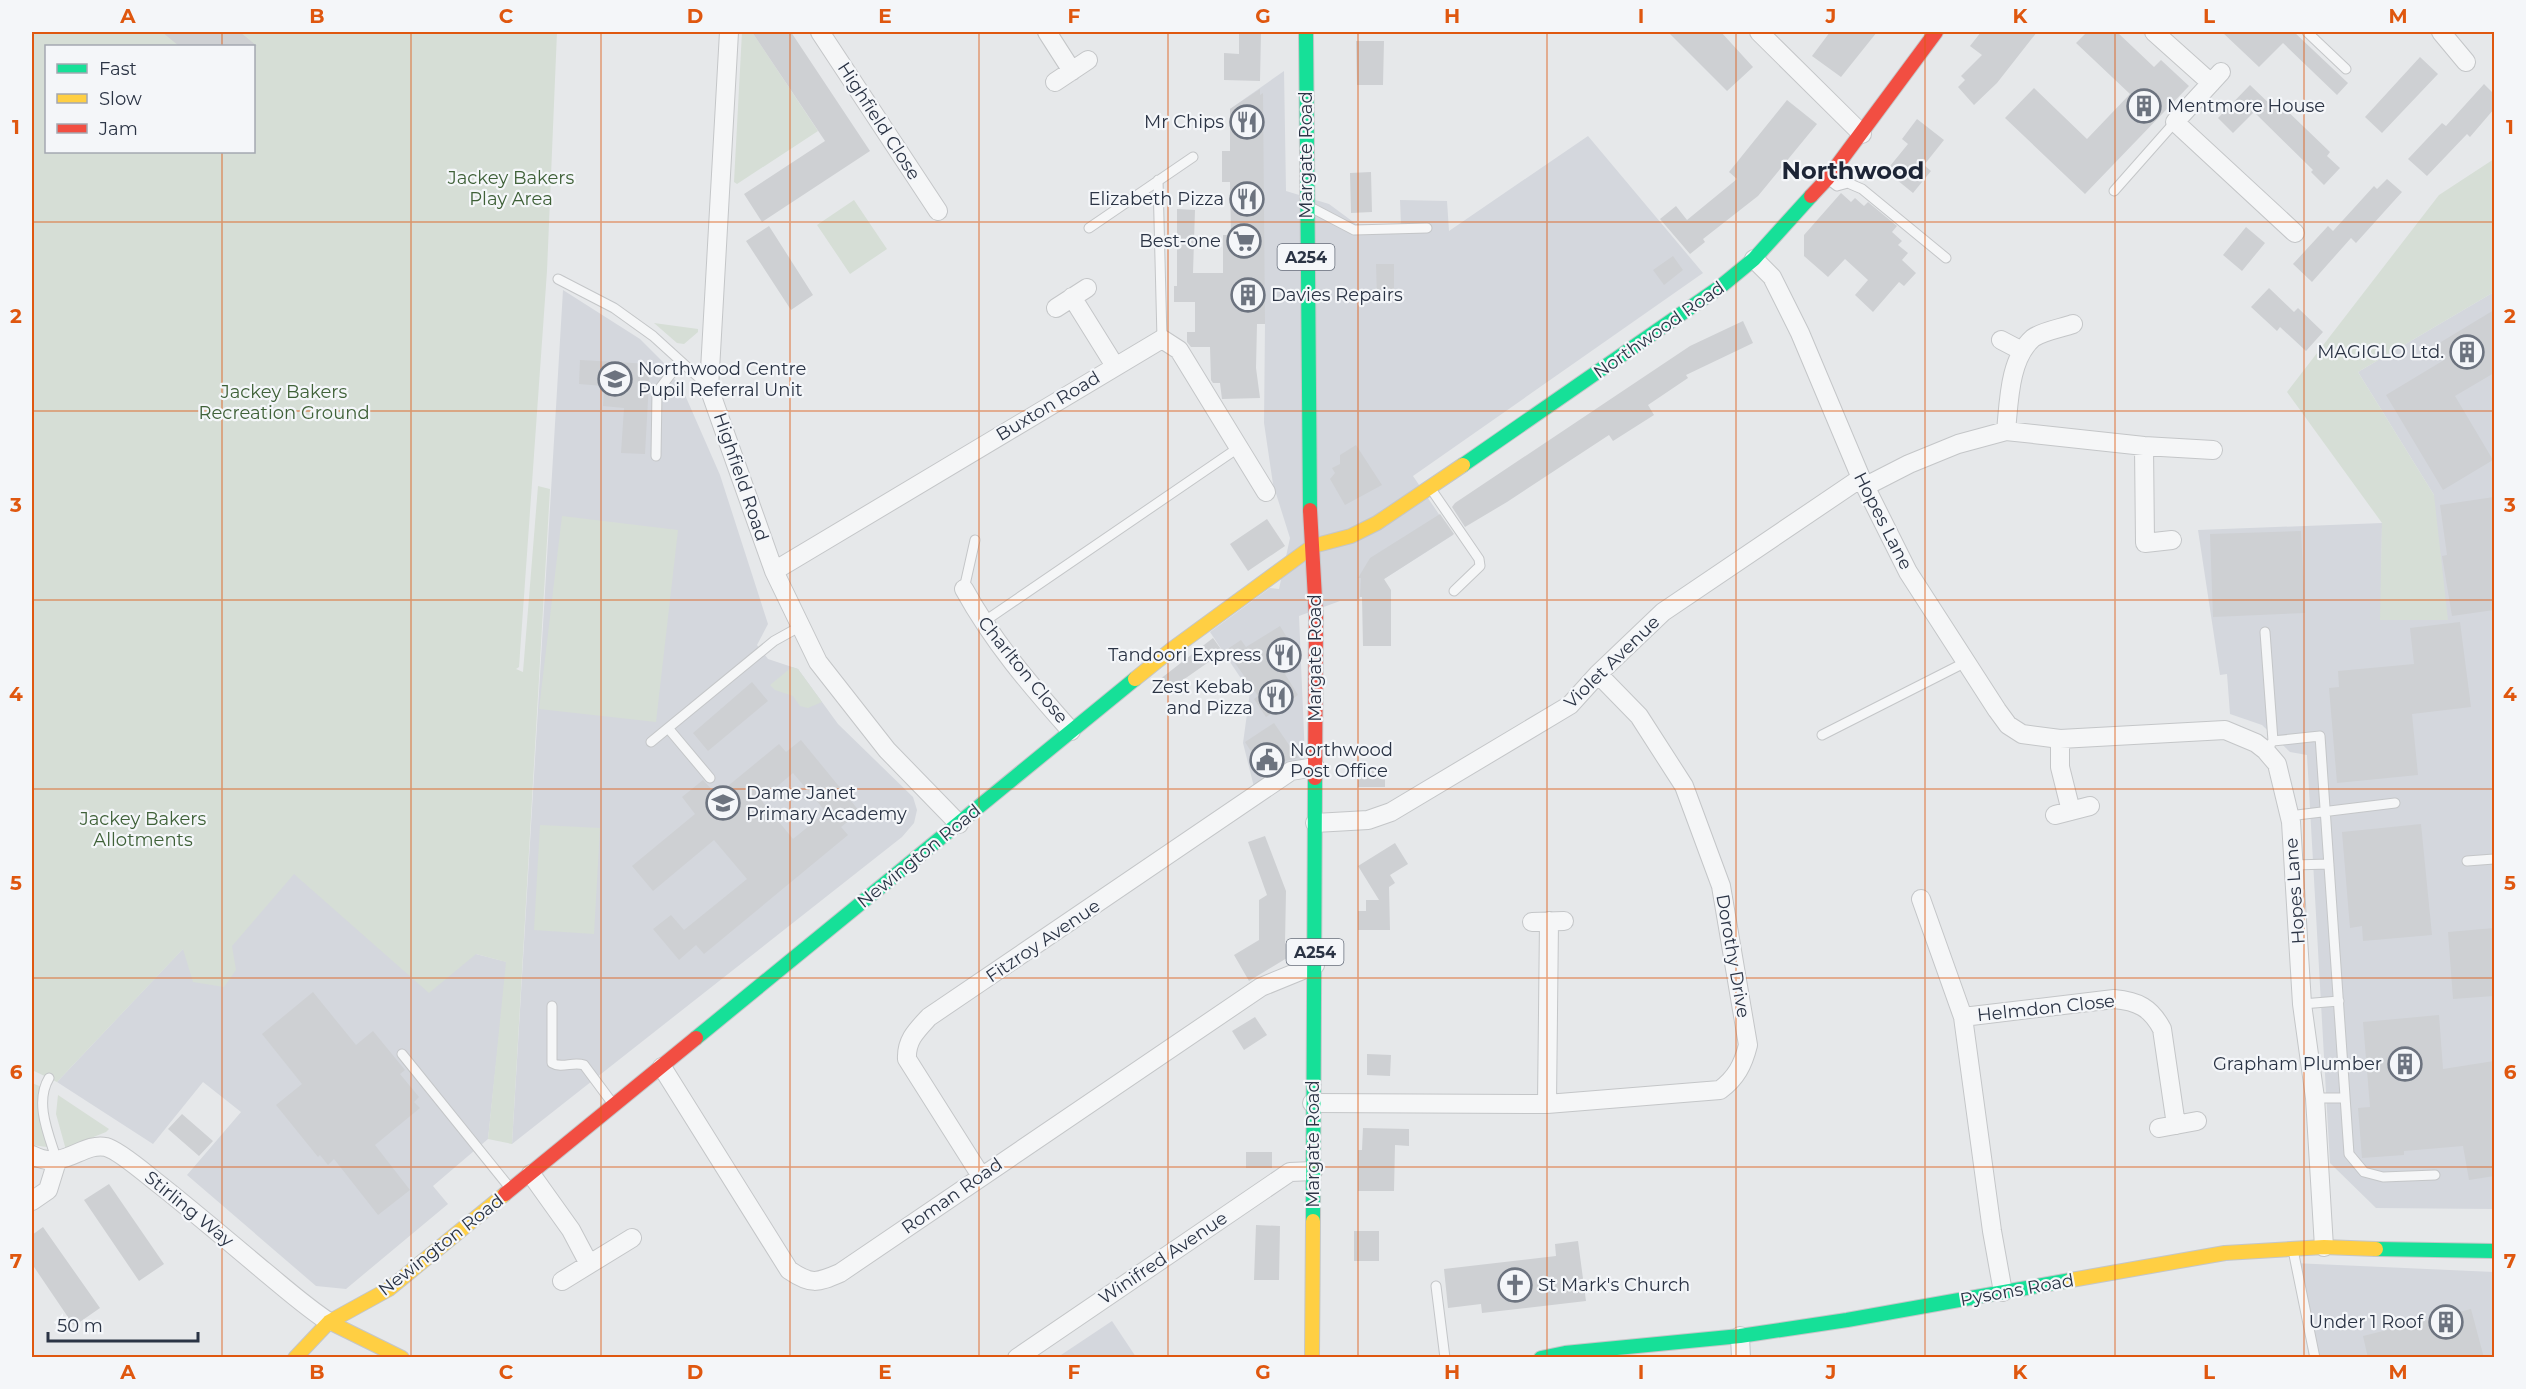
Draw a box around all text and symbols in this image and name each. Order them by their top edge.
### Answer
text: A [119,4,136,28]
text: B [309,4,325,28]
text: C [499,4,514,28]
text: D [687,4,703,28]
text: E [878,4,892,28]
text: F [1068,4,1081,28]
text: G [1255,4,1271,28]
text: H [1444,4,1460,28]
text: I [1638,4,1644,28]
text: J [1825,4,1836,28]
text: K [2013,4,2029,28]
text: L [2203,4,2215,28]
text: M [2388,4,2408,28]
legend [45,45,255,153]
text: Fast [99,58,137,80]
street label: Highfield Close [833,58,925,184]
text: Slow [99,88,142,110]
building icon: Mentmore House [2126,88,2162,124]
street label: Margate Road [1295,91,1317,219]
place label: Mentmore House [2167,95,2325,117]
restaurant icon: Mr Chips [1229,104,1265,140]
place label: Mr Chips [1144,111,1224,133]
text: 1 [12,115,20,139]
text: 1 [2506,115,2514,139]
text: Jam [98,118,138,140]
district label: Northwood [1782,156,1924,185]
park label: Jackey Bakers Play Area [447,167,575,210]
restaurant icon: Elizabeth Pizza [1229,181,1265,217]
place label: Elizabeth Pizza [1088,188,1224,210]
supermarket icon: Best-one [1226,223,1262,259]
place label: Best-one [1139,230,1221,252]
road number: A254 [1278,244,1334,270]
building icon: Davies Repairs [1230,277,1266,313]
street label: Northwood Road [1589,277,1729,383]
place label: Davies Repairs [1271,284,1403,306]
text: 2 [10,304,22,328]
text: 2 [2504,304,2516,328]
building icon: MAGIGLO Ltd. [2449,334,2485,370]
place label: MAGIGLO Ltd. [2317,341,2444,363]
place label: Northwood Centre Pupil Referral Unit [638,358,806,401]
school or university icon: Northwood Centre Pupil Referral Unit [597,361,633,397]
street label: Buxton Road [992,366,1104,446]
park label: Jackey Bakers Recreation Ground [198,381,370,424]
street label: Highfield Road [709,410,773,544]
street label: Hopes Lane [1849,468,1917,574]
text: 3 [9,493,22,517]
text: 3 [2503,493,2516,517]
street label: Margate Road [1304,594,1326,722]
street label: Violet Avenue [1560,611,1664,713]
street label: Charlton Close [973,612,1073,728]
restaurant icon: Tandoori Express [1266,637,1302,673]
place label: Tandoori Express [1108,644,1261,666]
place label: Zest Kebab and Pizza [1152,676,1253,719]
restaurant icon: Zest Kebab and Pizza [1258,679,1294,715]
text: 4 [9,682,23,706]
text: 4 [2503,682,2517,706]
place label: Northwood Post Office [1290,739,1393,782]
public building icon: Northwood Post Office [1249,742,1285,778]
place label: Dame Janet Primary Academy [746,782,907,825]
school or university icon: Dame Janet Primary Academy [705,785,741,821]
street label: Newington Road [853,799,985,913]
park label: Jackey Bakers Allotments [79,808,207,851]
street label: Hopes Lane [2280,837,2310,945]
text: 5 [10,871,22,895]
text: 5 [2504,871,2516,895]
street label: Dorothy Drive [1711,892,1755,1020]
street label: Fitzroy Avenue [982,895,1104,987]
road number: A254 [1286,939,1344,965]
street label: Helmdon Close [1976,990,2116,1026]
building icon: Grapham Plumber [2387,1046,2423,1082]
place label: Grapham Plumber [2213,1053,2382,1075]
text: 6 [10,1060,23,1084]
text: 6 [2504,1060,2517,1084]
street label: Margate Road [1302,1080,1324,1208]
street label: Roman Road [897,1153,1007,1239]
street label: Stirling Way [140,1166,238,1252]
street label: Newington Road [374,1189,508,1301]
street label: Winifred Avenue [1095,1207,1232,1309]
text: 7 [10,1249,22,1273]
text: 7 [2504,1249,2516,1273]
church icon: St Mark's Church [1497,1267,1533,1303]
street label: Pysons Road [1958,1269,2076,1311]
place label: St Mark's Church [1538,1274,1690,1296]
building icon: Under 1 Roof [2428,1304,2464,1340]
scale bar [48,1305,198,1343]
place label: Under 1 Roof [2309,1311,2424,1333]
text: 50 m [57,1315,103,1337]
text: A [119,1360,136,1384]
text: B [309,1360,325,1384]
text: C [499,1360,514,1384]
text: D [687,1360,703,1384]
text: E [878,1360,892,1384]
text: F [1068,1360,1081,1384]
text: G [1255,1360,1271,1384]
text: H [1444,1360,1460,1384]
text: I [1638,1360,1644,1384]
text: J [1825,1360,1836,1384]
text: K [2013,1360,2029,1384]
text: L [2203,1360,2215,1384]
text: M [2388,1360,2408,1384]

